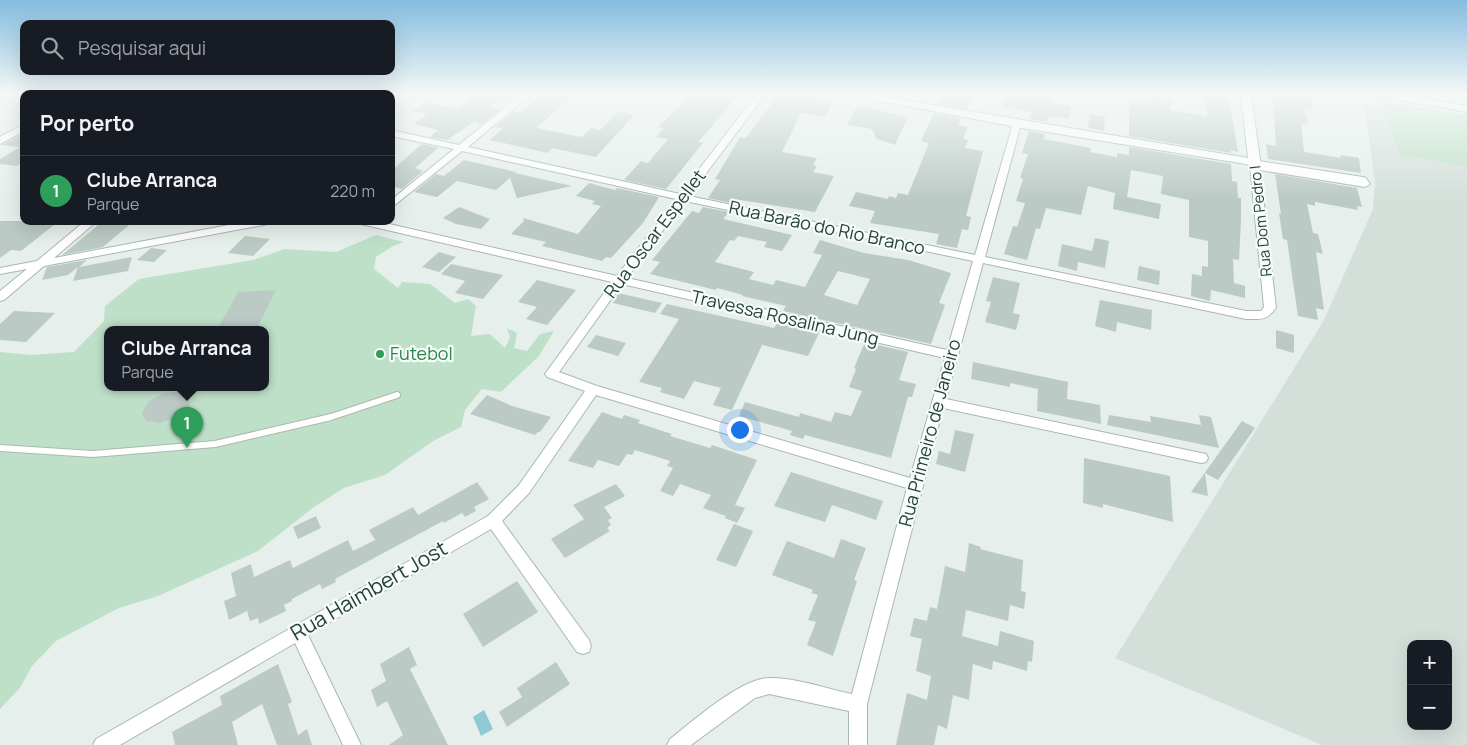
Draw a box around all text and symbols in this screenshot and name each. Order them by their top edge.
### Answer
search box [20,20,395,75]
icon: search [38,34,66,62]
text: Pesquisar aqui [78,35,206,61]
text: Por perto [40,109,134,137]
street label: Rua Oscar Espellet [598,164,710,303]
street label: Rua Dom Pedro I [1244,164,1277,278]
text: Clube Arranca [87,167,217,193]
text: 1 [52,180,60,202]
text: 220 m [330,180,375,202]
text: Parque [87,193,139,215]
street label: Rua Barão do Rio Branco [727,195,927,260]
street label: Travessa Rosalina Jung [689,284,881,350]
popup [104,326,269,391]
text: Clube Arranca [121,335,252,361]
street label: Rua Primeiro de Janeiro [892,336,966,529]
place label: Futebol [390,341,453,365]
marker: Futebol [374,348,386,360]
text: Parque [121,361,174,383]
pin: 1 [171,407,203,448]
your location [727,417,753,443]
street label: Rua Haimbert Jost [285,534,452,646]
map controls [1407,640,1452,730]
button: + [1407,640,1452,685]
button: − [1407,685,1452,730]

